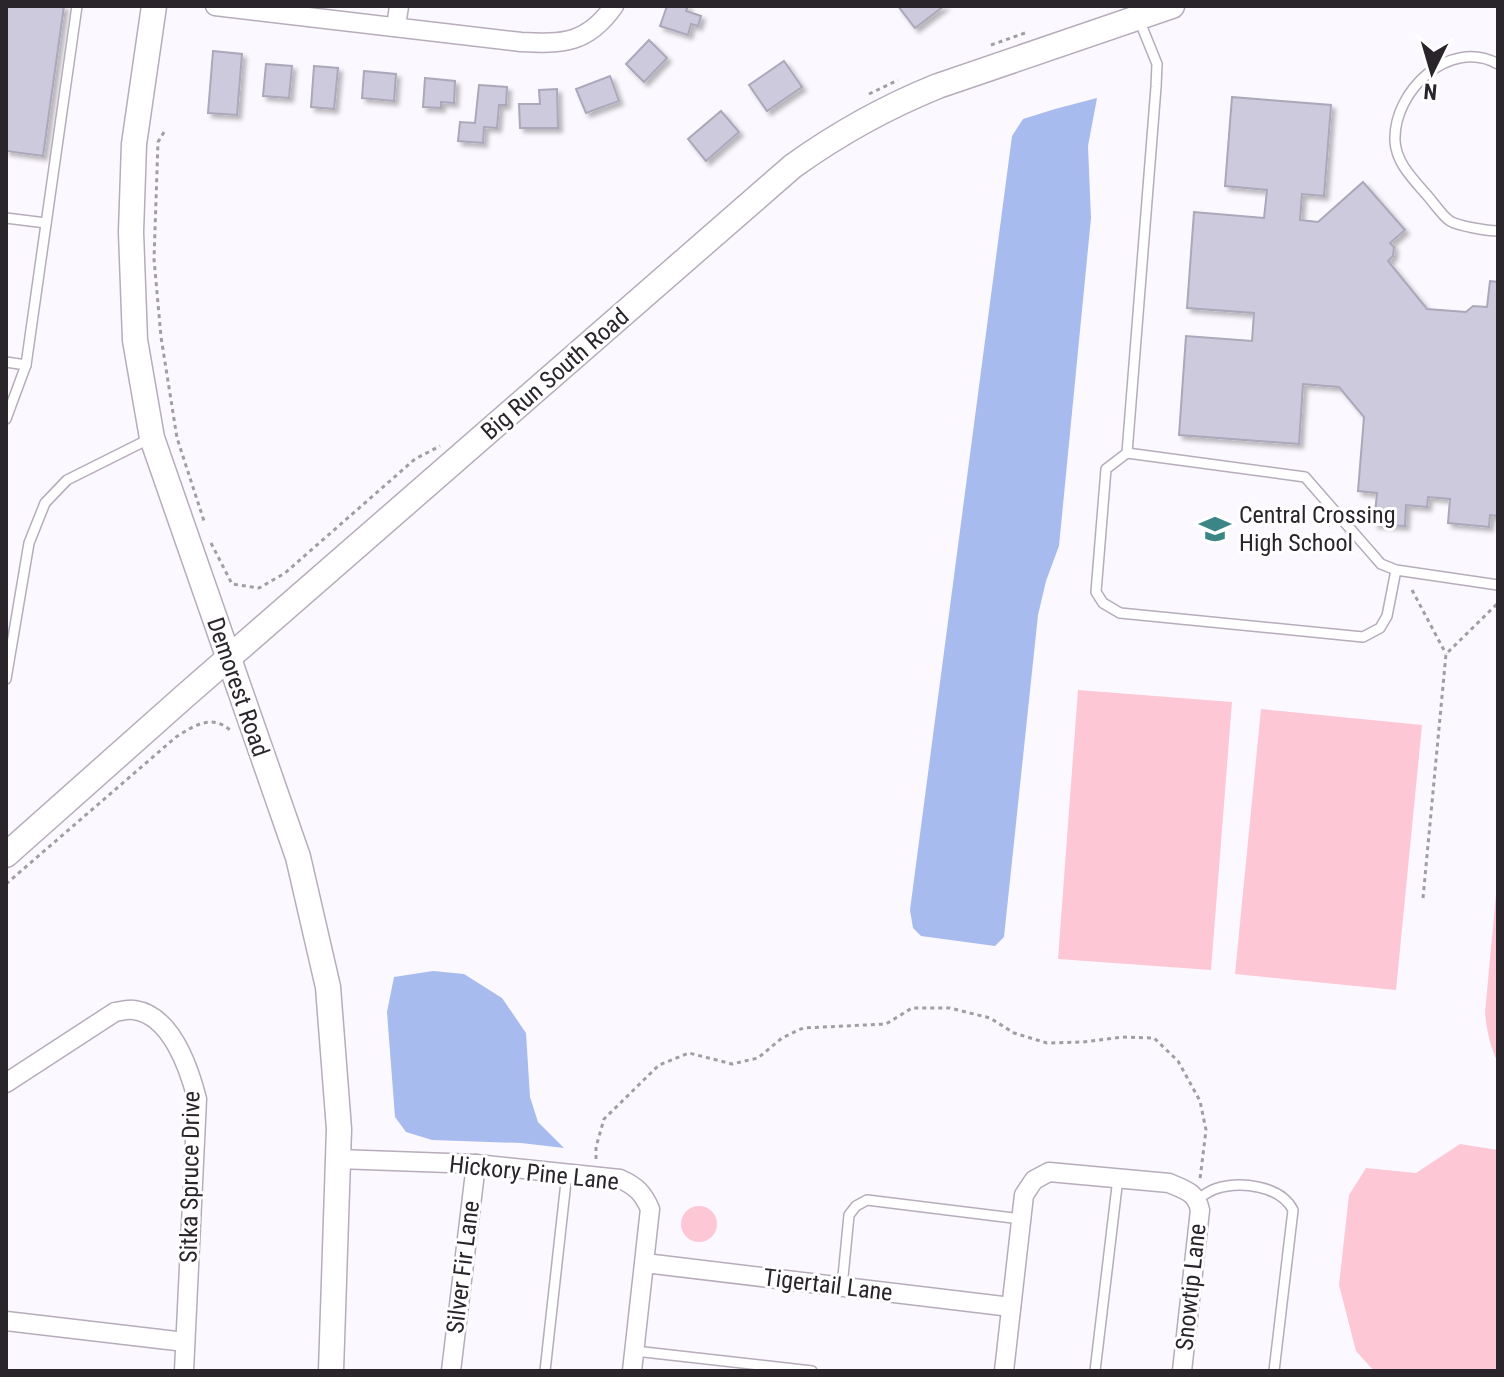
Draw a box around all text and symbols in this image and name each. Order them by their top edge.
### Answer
north arrow [1392,32,1472,112]
text: N [1422,78,1438,104]
street label: Big Run South Road [476,302,634,446]
place label: Central Crossing High School [1239,501,1396,557]
school or university icon: Central Crossing High School [1198,512,1232,546]
street label: Demorest Road [201,614,275,760]
street label: Sitka Spruce Drive [175,1091,205,1263]
street label: Hickory Pine Lane [448,1150,620,1196]
street label: Silver Fir Lane [441,1199,485,1335]
street label: Snowtip Lane [1170,1222,1212,1352]
street label: Tigertail Lane [762,1263,894,1307]

